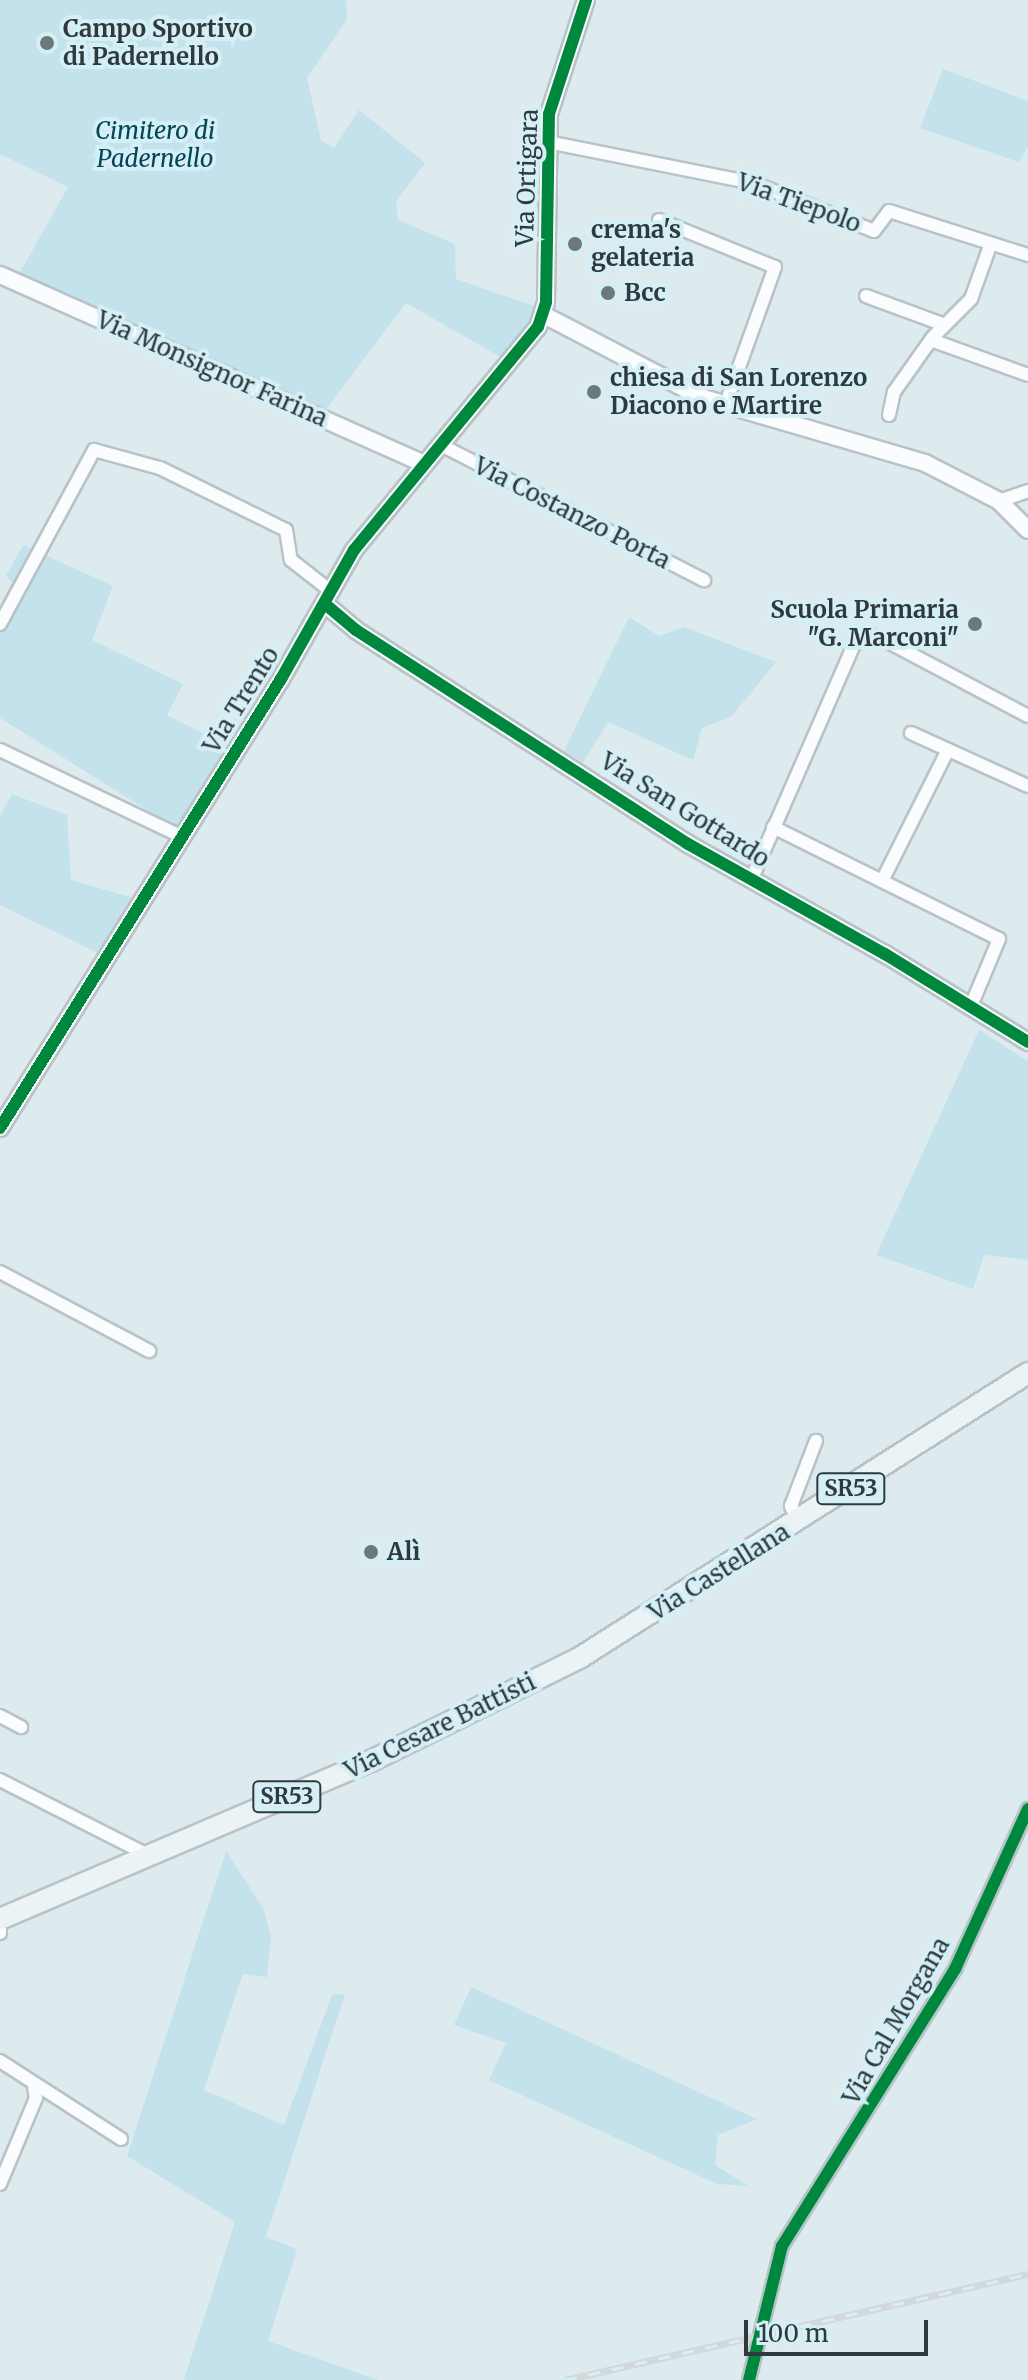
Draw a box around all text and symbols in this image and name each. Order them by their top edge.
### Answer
place label: Campo Sportivo di Padernello [63,15,253,71]
marker: Campo Sportivo di Padernello [38,34,56,52]
street label: Via Ortigara [510,108,544,248]
park label: Cimitero di Padernello [95,117,215,173]
street label: Via Tiepolo [733,167,865,239]
place label: crema's gelateria [591,216,694,272]
marker: crema's gelateria [566,235,584,253]
place label: Bcc [624,279,666,307]
marker: Bcc [599,284,617,302]
street label: Via Monsignor Farina [92,305,332,433]
place label: chiesa di San Lorenzo Diacono e Martire [610,364,867,420]
marker: chiesa di San Lorenzo Diacono e Martire [585,383,603,401]
street label: Via Costanzo Porta [469,451,675,575]
place label: Scuola Primaria "G. Marconi" [770,596,959,652]
marker: Scuola Primaria "G. Marconi" [966,615,984,633]
street label: Via Trento [197,642,285,758]
street label: Via San Gottardo [595,746,775,874]
road number: SR53 [815,1471,887,1507]
street label: Via Castellana [643,1517,795,1627]
place label: Alì [387,1538,420,1566]
marker: Alì [362,1543,380,1561]
street label: Via Cesare Battisti [340,1667,540,1785]
road number: SR53 [251,1779,323,1815]
street label: Via Cal Morgana [837,1932,955,2110]
scale bar [748,2304,932,2354]
text: 100 m [758,2318,828,2349]

